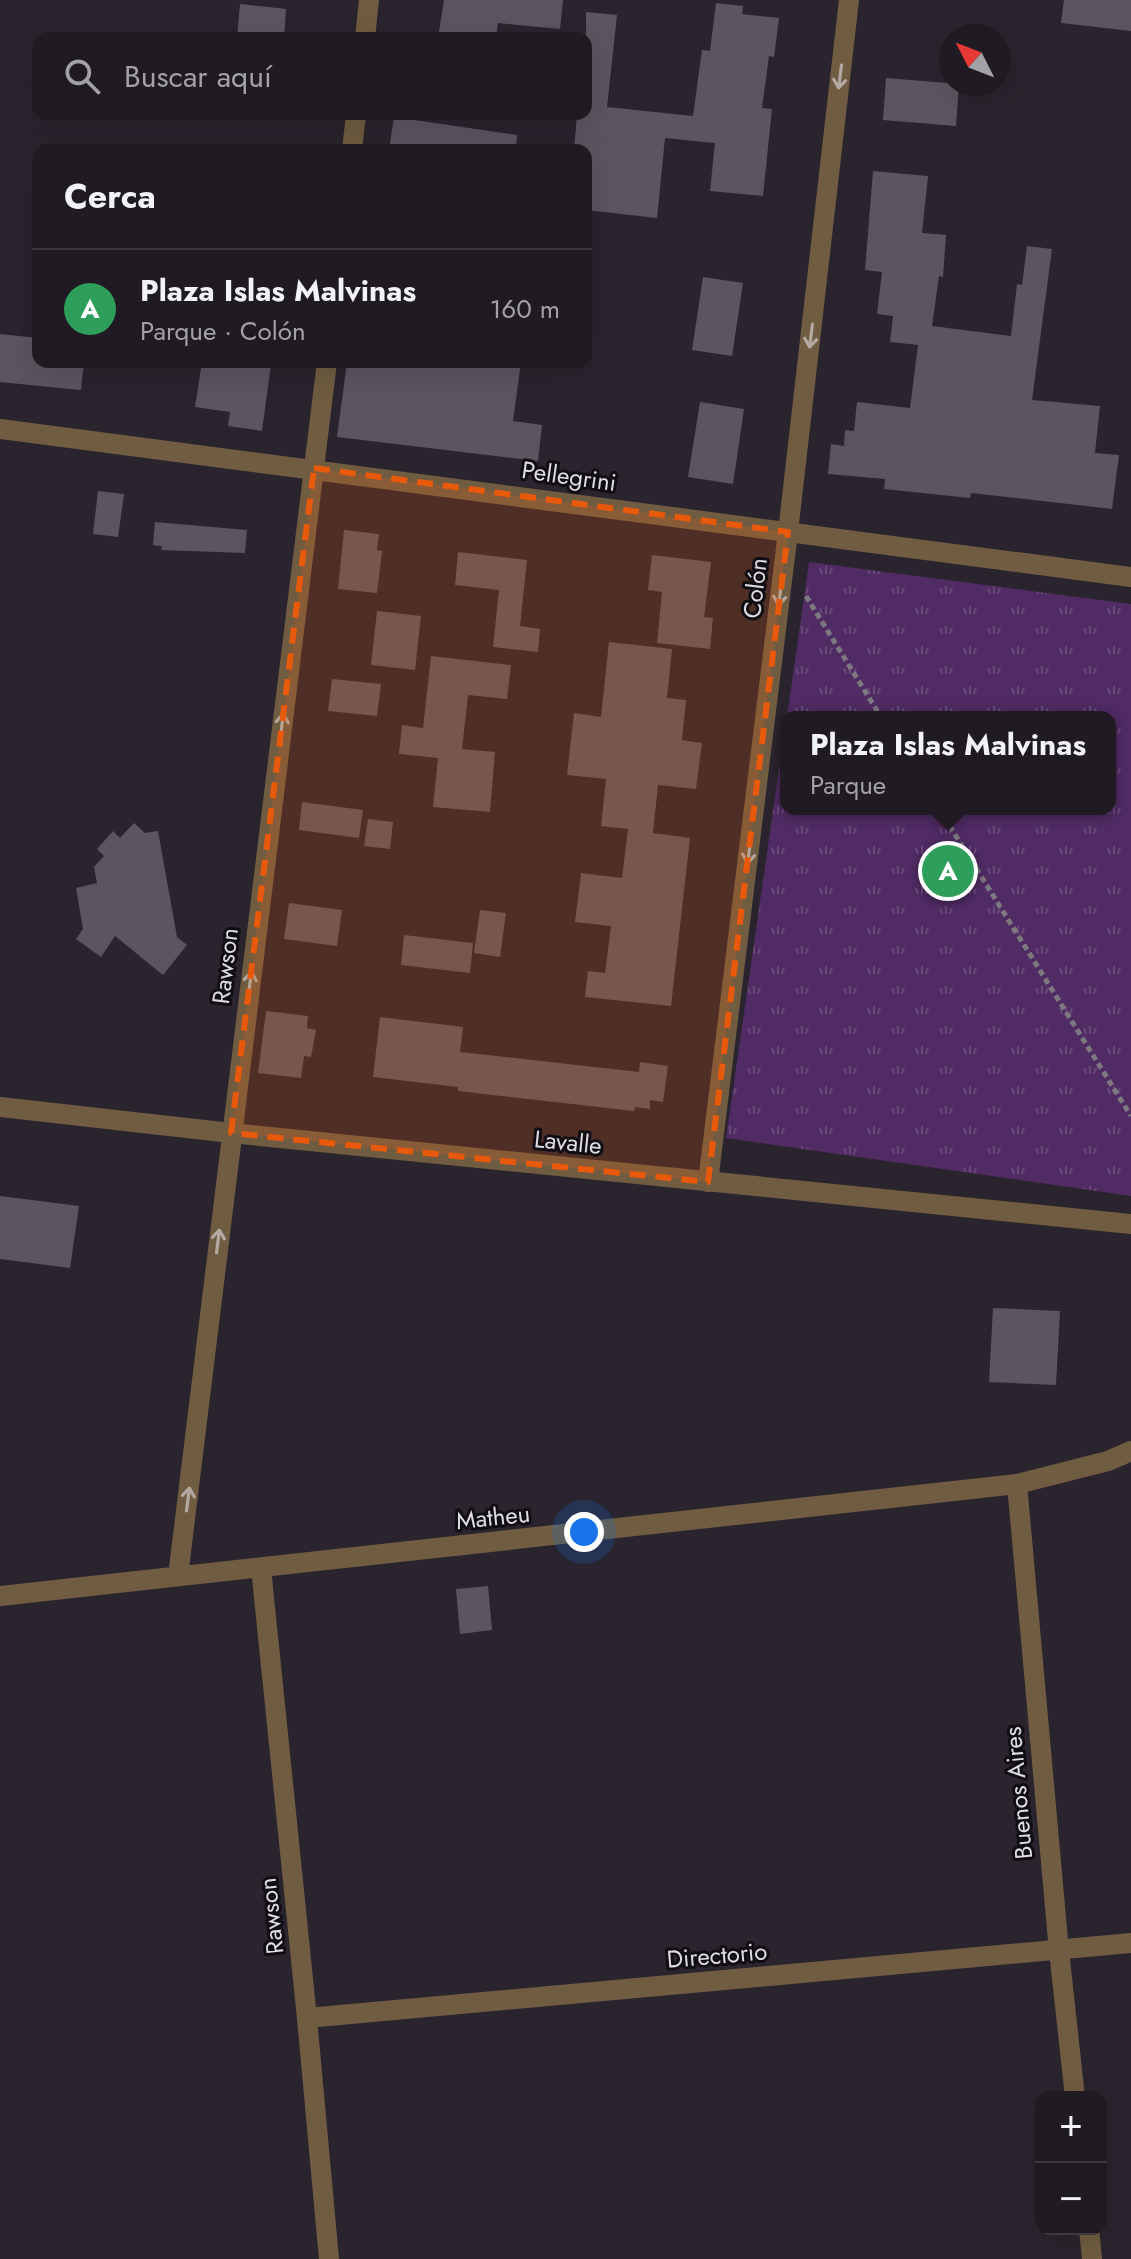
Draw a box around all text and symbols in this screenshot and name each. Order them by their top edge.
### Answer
north arrow [939,24,1011,96]
search box [32,32,592,120]
icon: search [60,54,104,98]
text: Buscar aquí [124,55,272,98]
one-way arrow [833,64,848,90]
text: Cerca [64,172,156,221]
text: Plaza Islas Malvinas [140,269,416,312]
text: A [80,290,100,328]
text: 160 m [490,290,560,328]
text: Parque · Colón [140,312,306,350]
one-way arrow [803,322,818,349]
street label: Pellegrini [519,452,619,500]
street label: Colón [734,556,776,620]
one-way arrow [773,580,788,607]
popup [780,711,1116,815]
one-way arrow [275,713,290,738]
text: Plaza Islas Malvinas [810,723,1086,766]
text: Parque [810,766,886,804]
one-way arrow [741,838,756,865]
pin: A [922,841,974,901]
street label: Rawson [203,926,247,1006]
one-way arrow [242,970,257,997]
street label: Lavalle [532,1121,604,1163]
one-way arrow [211,1229,226,1254]
one-way arrow [180,1486,195,1513]
street label: Matheu [454,1496,532,1538]
your location [564,1512,604,1552]
street label: Buenos Aires [995,1725,1041,1861]
street label: Rawson [250,1876,292,1956]
street label: Directorio [665,1933,769,1977]
map controls [1035,2091,1107,2235]
button: + [1035,2091,1107,2163]
button: − [1035,2163,1107,2235]

